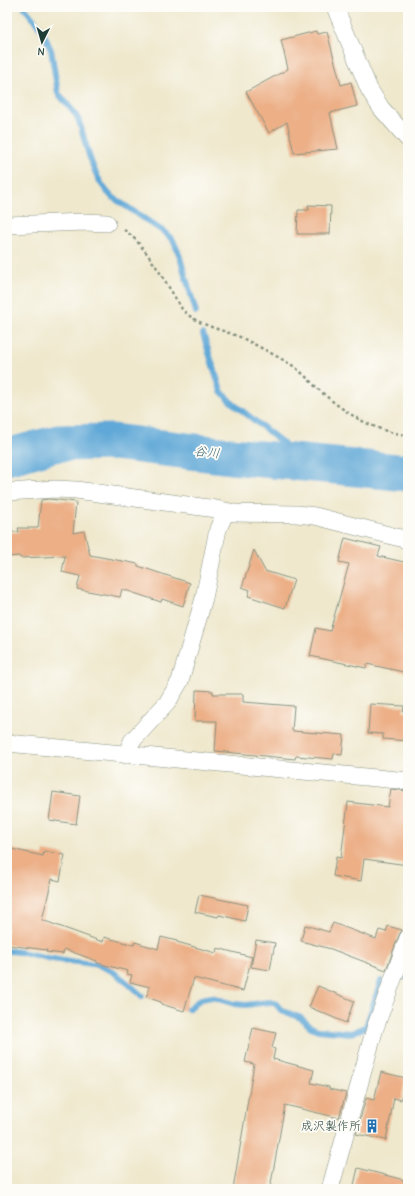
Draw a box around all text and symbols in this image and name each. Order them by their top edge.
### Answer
north arrow [22,22,62,62]
text: N [37,45,45,58]
water label: 谷川 [193,443,221,461]
building icon: 成沢製作所 [364,1118,380,1134]
place label: 成沢製作所 [301,1119,361,1133]

